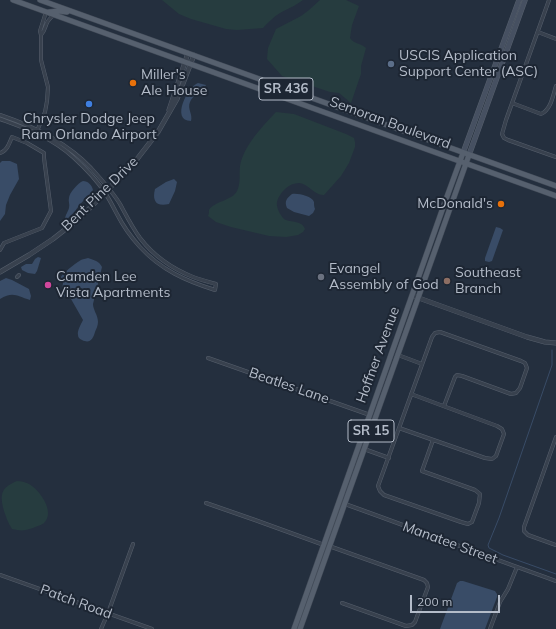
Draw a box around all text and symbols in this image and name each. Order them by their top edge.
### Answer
place label: USCIS Application Support Center (ASC) [399,48,538,80]
marker: USCIS Application Support Center (ASC) [386,59,396,69]
place label: Miller's Ale House [141,67,207,100]
marker: Miller's Ale House [128,78,138,88]
road number: SR 436 [259,78,313,100]
street label: Semoran Boulevard [327,93,453,153]
marker: Chrysler Dodge Jeep Ram Orlando Airport [84,99,94,109]
place label: Chrysler Dodge Jeep Ram Orlando Airport [21,111,157,144]
street label: Bent Pine Drive [58,153,142,235]
place label: McDonald's [417,196,493,212]
marker: McDonald's [496,199,506,209]
place label: Evangel Assembly of God [329,261,439,294]
place label: Southeast Branch [455,265,521,298]
place label: Camden Lee Vista Apartments [56,269,170,302]
marker: Evangel Assembly of God [316,272,326,282]
marker: Southeast Branch [442,276,452,286]
marker: Camden Lee Vista Apartments [43,280,53,290]
street label: Hoffner Avenue [353,305,403,405]
street label: Beatles Lane [247,364,331,408]
road number: SR 15 [348,420,394,442]
street label: Manatee Street [400,518,500,568]
street label: Patch Road [38,581,114,623]
scale bar [412,587,502,613]
text: 200 m [417,594,452,609]

